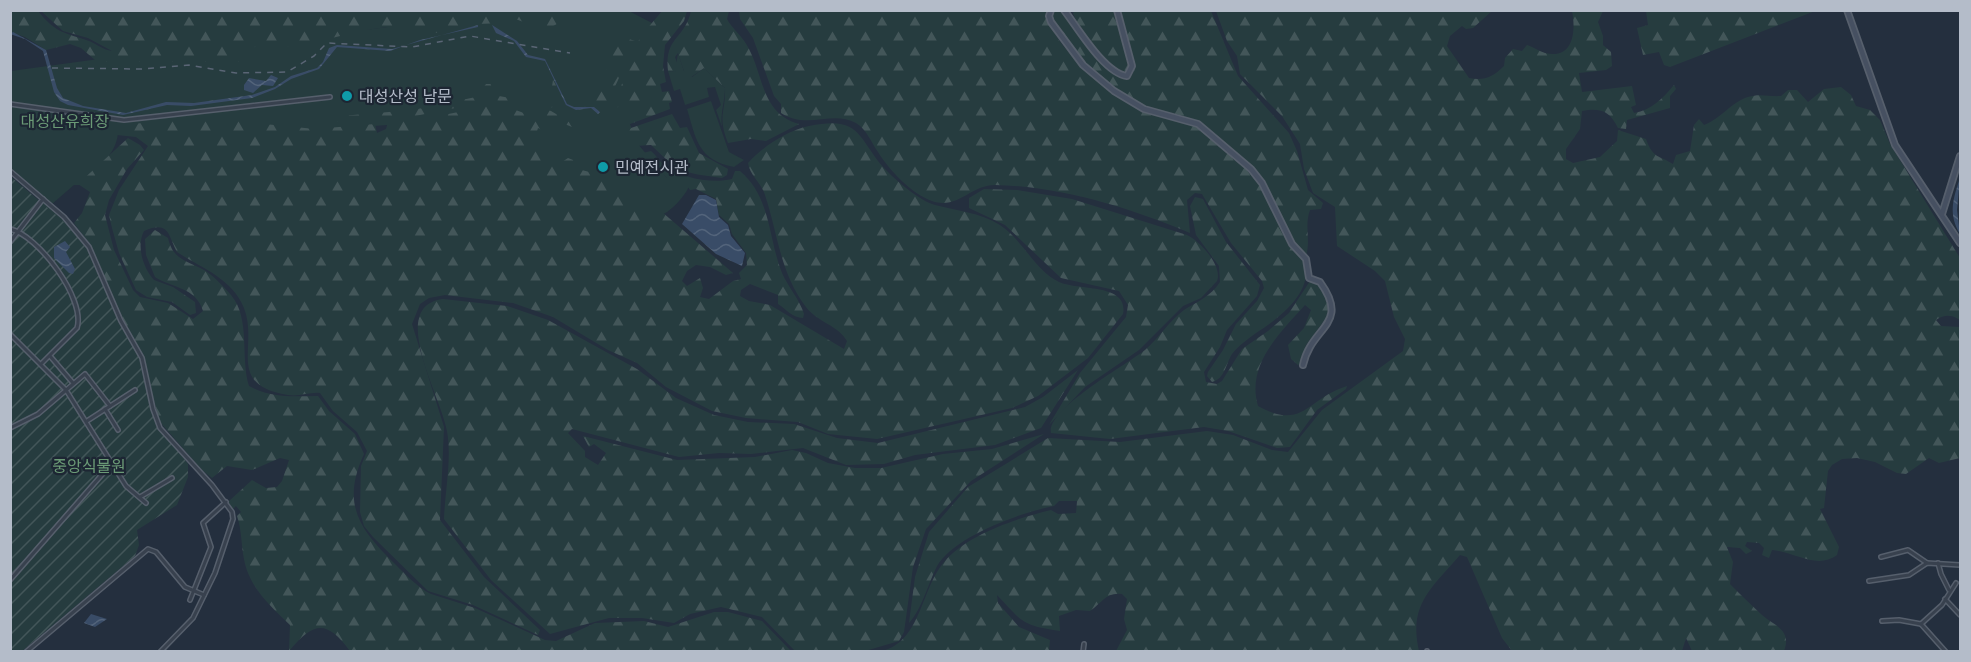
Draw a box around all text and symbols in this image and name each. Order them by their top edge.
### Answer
place label: 대성산성 남문 [359,86,452,106]
marker: 대성산성 남문 [340,89,354,103]
park label: 대성산유희장 [21,111,109,131]
place label: 민예전시관 [615,157,689,177]
marker: 민예전시관 [596,160,610,174]
park label: 중앙식물원 [52,456,126,476]

